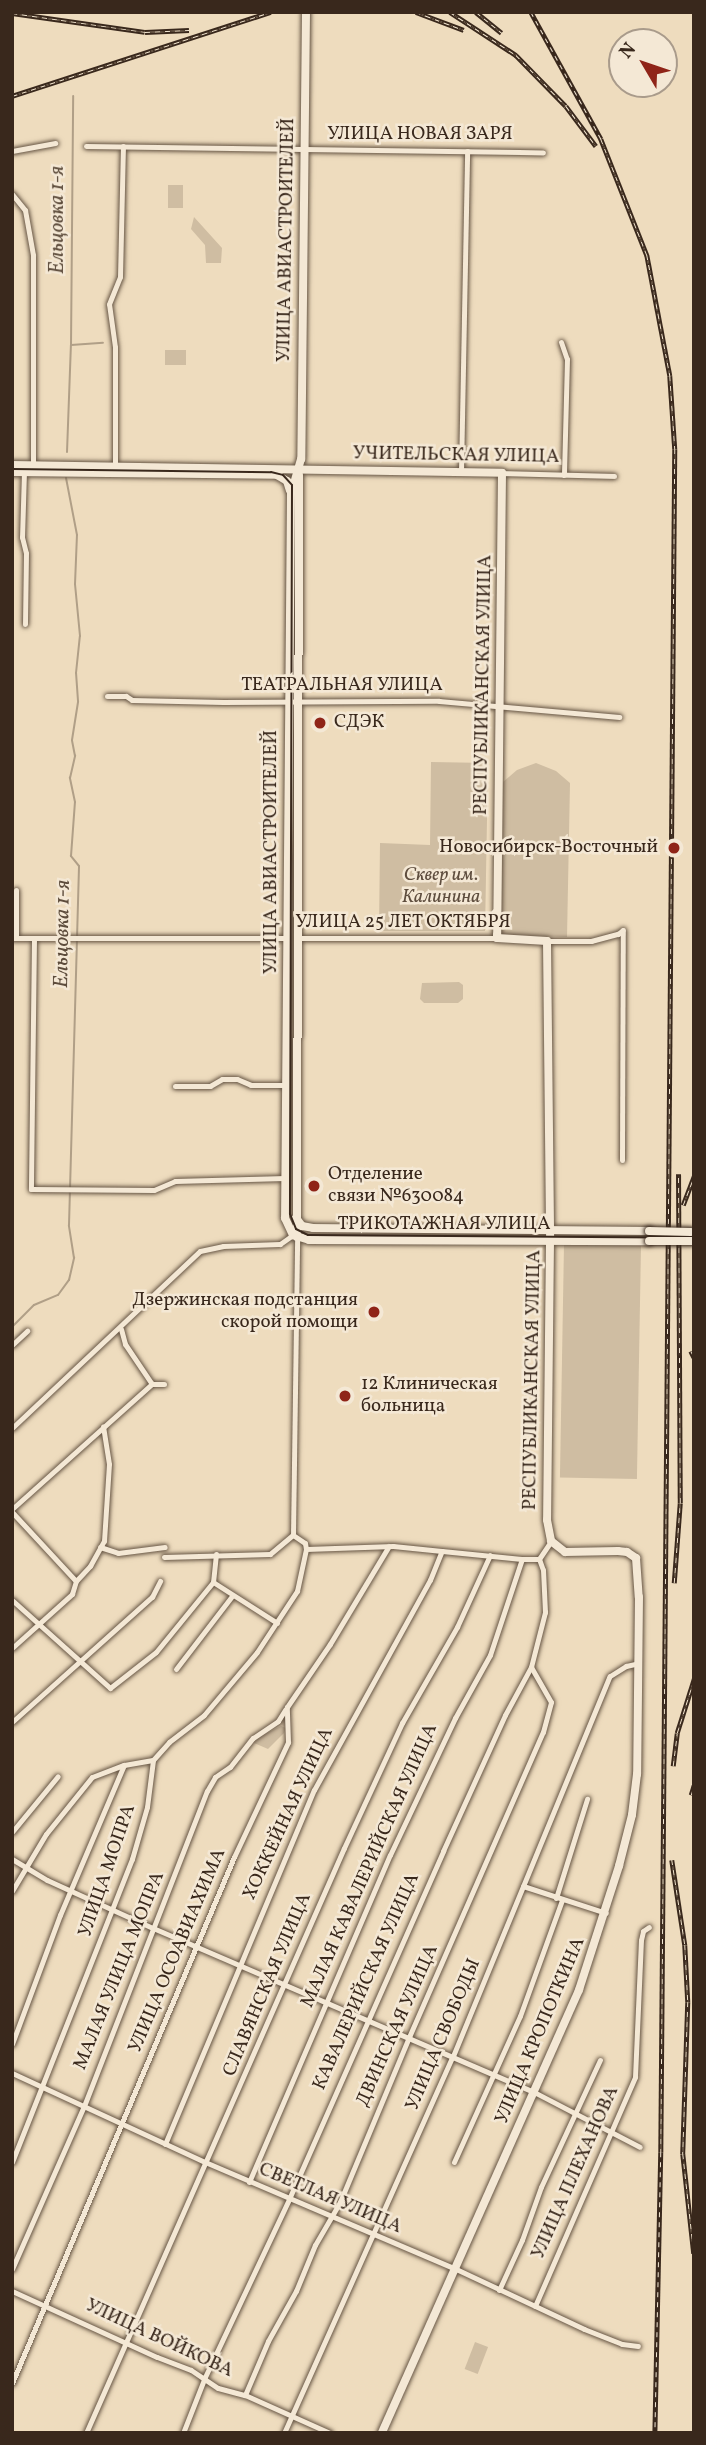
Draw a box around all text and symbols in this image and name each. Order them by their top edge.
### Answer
north arrow [608,28,678,98]
text: N [614,38,643,65]
street label: УЛИЦА АВИАСТРОИТЕЛЕЙ [273,118,301,362]
street label: УЛИЦА НОВАЯ ЗАРЯ [327,124,513,146]
water label: Ельцовка 1-я [45,166,71,274]
street label: УЧИТЕЛЬСКАЯ УЛИЦА [353,443,559,469]
street label: РЕСПУБЛИКАНСКАЯ УЛИЦА [470,555,498,815]
street label: ТЕАТРАЛЬНАЯ УЛИЦА [241,675,443,697]
place label: СДЭК [334,712,384,734]
marker: СДЭК [312,715,328,731]
street label: УЛИЦА АВИАСТРОИТЕЛЕЙ [261,730,283,974]
place label: Новосибирск-Восточный [439,837,658,859]
marker: Новосибирск-Восточный [664,838,684,858]
park label: Сквер им. Калинина [402,865,480,909]
water label: Ельцовка 1-я [49,880,77,988]
street label: УЛИЦА 25 ЛЕТ ОКТЯБРЯ [295,912,511,934]
place label: Отделение связи №630084 [328,1164,464,1208]
marker: Отделение связи №630084 [306,1178,322,1194]
street label: ТРИКОТАЖНАЯ УЛИЦА [337,1214,551,1236]
street label: РЕСПУБЛИКАНСКАЯ УЛИЦА [519,1250,547,1510]
place label: Дзержинская подстанция скорой помощи [132,1290,358,1334]
marker: Дзержинская подстанция скорой помощи [364,1302,384,1322]
place label: 12 Клиническая больница [361,1374,498,1418]
marker: 12 Клиническая больница [335,1386,355,1406]
street label: МАЛАЯ КАВАЛЕРИЙСКАЯ УЛИЦА [297,1720,443,2012]
street label: ХОККЕЙНАЯ УЛИЦА [239,1724,339,1904]
street label: УЛИЦА МОПРА [75,1802,141,1940]
street label: УЛИЦА ОСОАВИАХИМА [125,1845,231,2057]
street label: МАЛАЯ УЛИЦА МОПРА [70,1868,170,2074]
street label: КАВАЛЕРИЙСКАЯ УЛИЦА [309,1870,425,2094]
street label: СЛАВЯНСКАЯ УЛИЦА [219,1890,317,2080]
street label: УЛИЦА КРОПОТКИНА [491,1934,591,2128]
street label: ДВИНСКАЯ УЛИЦА [352,1942,444,2110]
street label: УЛИЦА СВОБОДЫ [402,1956,486,2114]
street label: УЛИЦА ПЛЕХАНОВА [528,2083,624,2263]
street label: СВЕТЛАЯ УЛИЦА [255,2159,405,2239]
street label: УЛИЦА ВОЙКОВА [81,2295,237,2383]

